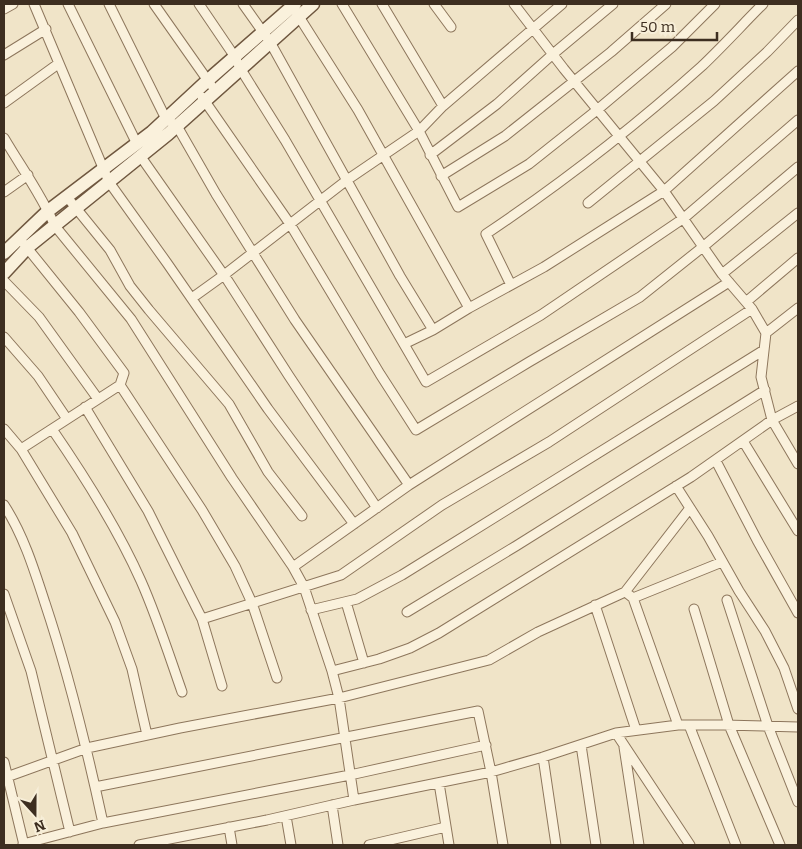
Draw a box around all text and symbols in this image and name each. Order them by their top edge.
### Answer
scale bar [632,10,717,42]
text: 50 m [640,18,676,36]
north arrow [10,789,60,839]
text: N [31,816,48,836]

